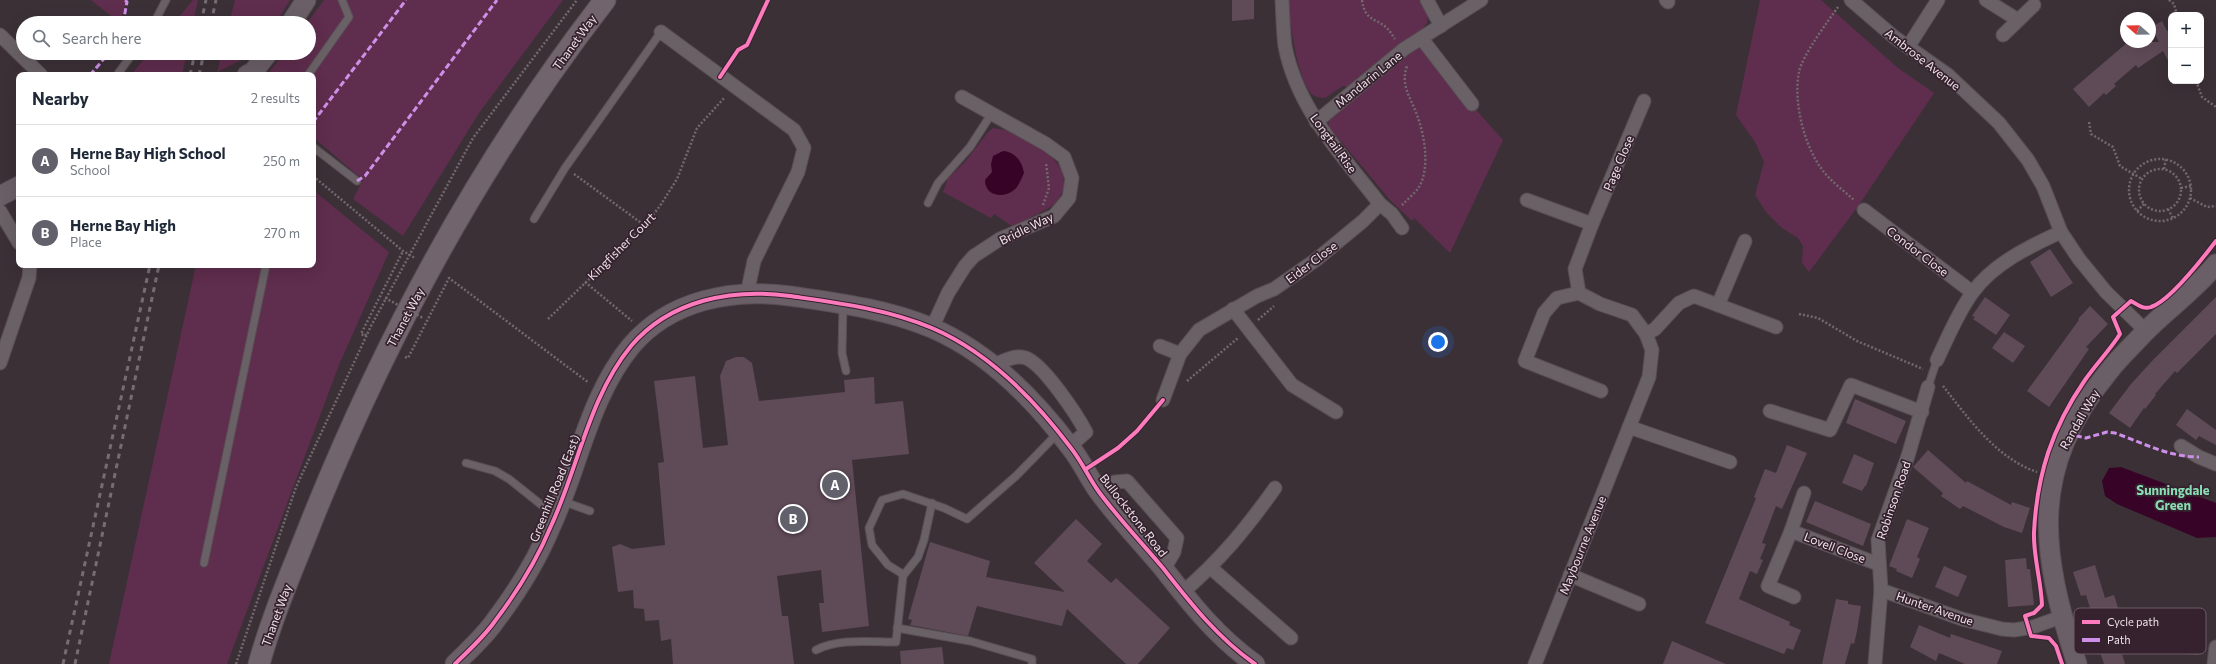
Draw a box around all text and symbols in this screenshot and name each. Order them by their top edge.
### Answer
street label: Thanet Way [549,12,599,72]
north arrow [2120,12,2156,48]
map controls [2168,12,2204,84]
button: + [2168,12,2204,48]
search box [16,16,316,60]
street label: Ambrose Avenue [1883,25,1963,93]
icon: search [30,27,52,49]
text: Search here [62,29,141,47]
street label: Mandarin Lane [1332,48,1404,110]
button: − [2168,48,2204,84]
text: Nearby [32,88,89,109]
text: 2 results [251,90,300,106]
street label: Longtail Rise [1308,111,1360,175]
street label: Page Close [1600,133,1636,193]
text: Herne Bay High School [70,144,226,162]
text: A [40,153,50,169]
text: 250 m [263,153,300,169]
text: School [70,162,110,178]
street label: Kingfisher Court [584,209,658,283]
street label: Bridle Way [997,209,1055,247]
text: Herne Bay High [70,216,176,234]
street label: Condor Close [1884,223,1952,279]
text: B [41,225,49,241]
text: 270 m [264,225,300,241]
text: Place [70,234,102,250]
street label: Eider Close [1283,238,1339,286]
street label: Thanet Way [384,285,426,349]
your location [1428,332,1448,352]
street label: Randall Way [2056,387,2102,451]
street label: Greenhill Road (East) [526,432,582,544]
street label: Robinson Road [1873,459,1913,541]
pin: A [822,470,848,500]
street label: Bullockstone Road [1097,471,1171,559]
district label: Sunningdale Green [2136,482,2210,513]
street label: Maybourne Avenue [1556,494,1608,596]
pin: B [780,504,806,534]
street label: Lovell Close [1802,529,1868,565]
street label: Thanet Way [258,582,294,648]
street label: Hunter Avenue [1895,588,1975,628]
legend [2074,608,2206,654]
text: Cycle path [2107,615,2159,628]
text: Path [2107,633,2130,646]

